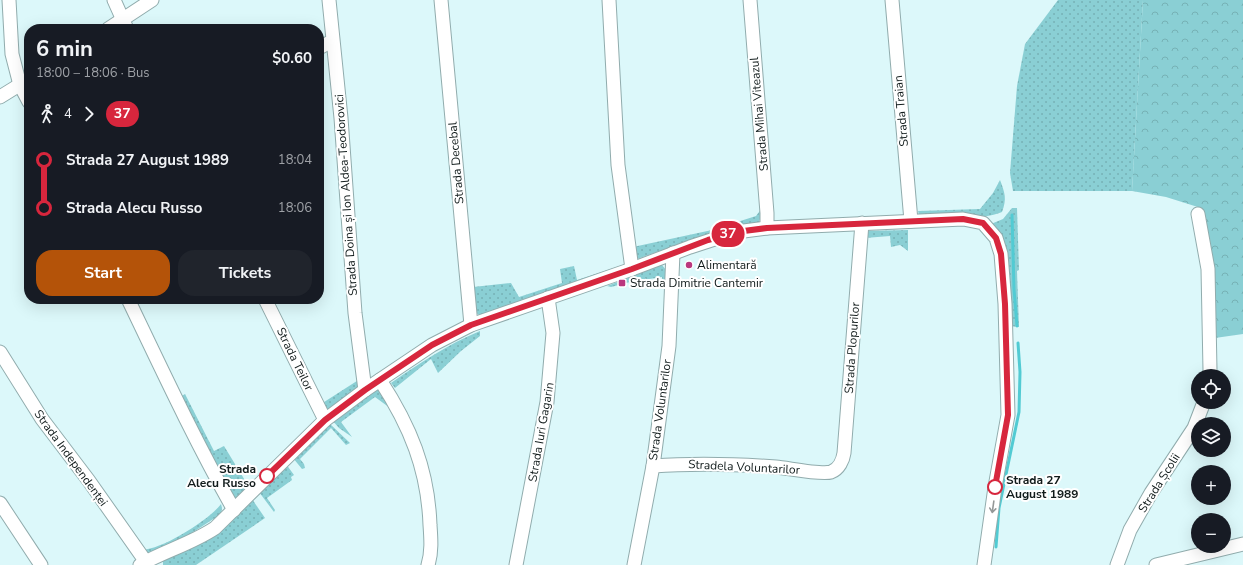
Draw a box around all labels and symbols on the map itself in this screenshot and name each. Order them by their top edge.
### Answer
street label: Strada Mihai Viteazul [746,56,772,172]
street label: Strada Traian [890,75,912,147]
street label: Strada Doina și Ion Aldea-Teodorovici [331,94,361,296]
street label: Strada Decebal [444,121,468,205]
line badge: 37 [710,221,746,247]
place label: Alimentară [697,257,757,273]
marker: Alimentară [684,260,694,270]
place label: Strada Dimitrie Cantemir [630,275,764,291]
marker: Strada Dimitrie Cantemir [617,278,627,288]
street label: Strada Plopurilor [841,301,863,394]
street label: Strada Teilor [273,325,318,394]
street label: Strada Voluntarilor [645,358,675,462]
street label: Strada Iuri Gagarin [524,381,558,483]
street label: Strada Independenței [31,407,111,509]
street label: Strada Școlii [1134,450,1184,516]
street label: Stradela Voluntarilor [688,456,801,478]
place label: Strada Alecu Russo [187,461,256,491]
marker: Strada Alecu Russo [259,468,275,484]
place label: Strada 27 August 1989 [1006,472,1079,502]
marker: Strada 27 August 1989 [987,479,1003,495]
one-way arrow [989,500,996,513]

